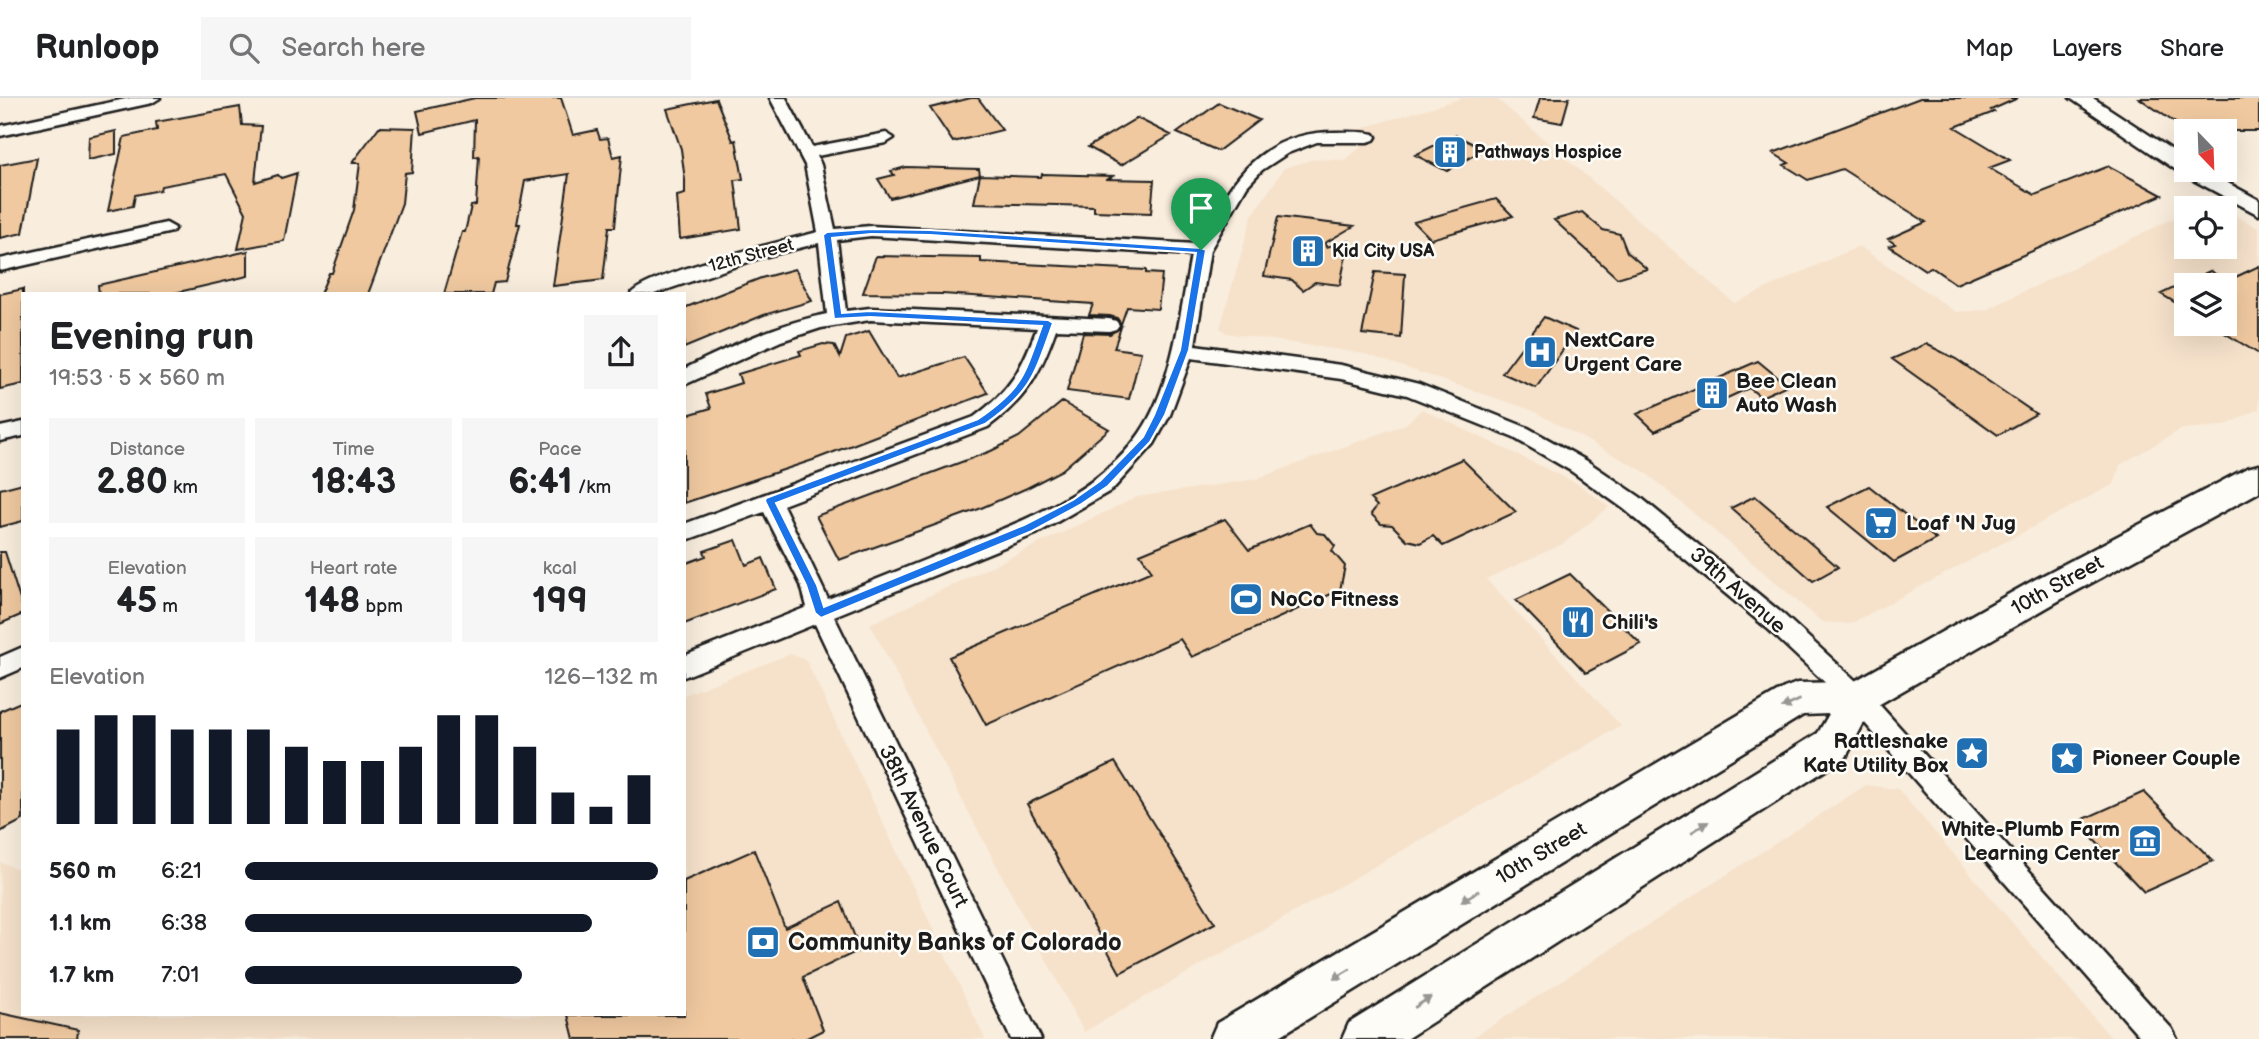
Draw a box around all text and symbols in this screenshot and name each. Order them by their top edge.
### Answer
search box [201,17,691,80]
text: Runloop [35,28,159,68]
icon: search [225,29,263,67]
text: Search here [281,33,425,64]
text: Map [1965,34,2013,63]
text: Layers [2051,34,2122,63]
text: Share [2160,34,2224,63]
north arrow [2174,119,2236,182]
map controls [2174,119,2237,336]
building icon: Pathways Hospice [1431,133,1469,171]
place label: Pathways Hospice [1474,142,1622,163]
pin [1171,178,1231,250]
icon: arrive [1182,189,1220,227]
button: locate [2174,196,2237,259]
building icon: Kid City USA [1289,232,1327,270]
street label: 12th Street [706,234,796,277]
place label: Kid City USA [1332,241,1435,262]
button: layers [2174,273,2237,336]
text: Evening run [49,315,254,360]
button: share [584,315,658,389]
place label: NextCare Urgent Care [1564,328,1682,377]
hospital icon: NextCare Urgent Care [1521,333,1559,371]
text: 19:53 · 5 × 560 m [49,364,225,392]
place label: Bee Clean Auto Wash [1735,369,1837,418]
building icon: Bee Clean Auto Wash [1693,374,1731,412]
text: Distance [109,438,185,461]
text: Time [332,438,375,461]
text: Pace [538,438,581,461]
text: 2.80 [96,461,168,504]
text: 18:43 [311,461,396,504]
text: 6:41 [508,461,573,504]
text: km [168,476,198,499]
text: /km [573,476,611,499]
supermarket icon: Loaf 'N Jug [1862,504,1900,542]
place label: Loaf 'N Jug [1906,511,2016,536]
street label: 39th Avenue [1684,542,1791,639]
street label: 10th Street [2007,550,2108,621]
text: Elevation [108,557,187,580]
text: Heart rate [310,557,397,580]
text: kcal [543,557,577,580]
text: 45 [116,580,157,623]
text: 148 [304,580,360,623]
text: 199 [532,580,588,623]
sports icon: NoCo Fitness [1227,580,1265,618]
place label: NoCo Fitness [1270,587,1399,612]
text: m [157,595,178,618]
text: bpm [360,595,403,618]
restaurant icon: Chili's [1559,603,1597,641]
place label: Chili's [1602,610,1658,635]
text: Elevation [49,663,145,691]
text: 126–132 m [544,663,658,691]
one-way arrow [1781,698,1801,710]
place label: Rattlesnake Kate Utility Box [1803,729,1949,778]
place icon: Rattlesnake Kate Utility Box [1953,734,1991,772]
place icon: Pioneer Couple [2048,739,2086,777]
street label: 38th Avenue Court [873,741,974,912]
place label: Pioneer Couple [2092,746,2240,771]
street label: 10th Street [1491,816,1592,890]
place label: White-Plumb Farm Learning Center [1941,817,2121,866]
one-way arrow [1691,821,1710,834]
museum icon: White-Plumb Farm Learning Center [2126,822,2164,860]
text: 560 m [49,857,116,885]
text: 6:21 [161,857,202,885]
one-way arrow [1461,890,1480,902]
text: 1.1 km [49,909,111,937]
text: 6:38 [161,909,207,937]
bank icon: Community Banks of Colorado [744,923,782,961]
place label: Community Banks of Colorado [788,928,1122,957]
text: 1.7 km [49,961,114,989]
text: 7:01 [161,961,199,989]
one-way arrow [1332,967,1351,980]
one-way arrow [1413,996,1433,1009]

